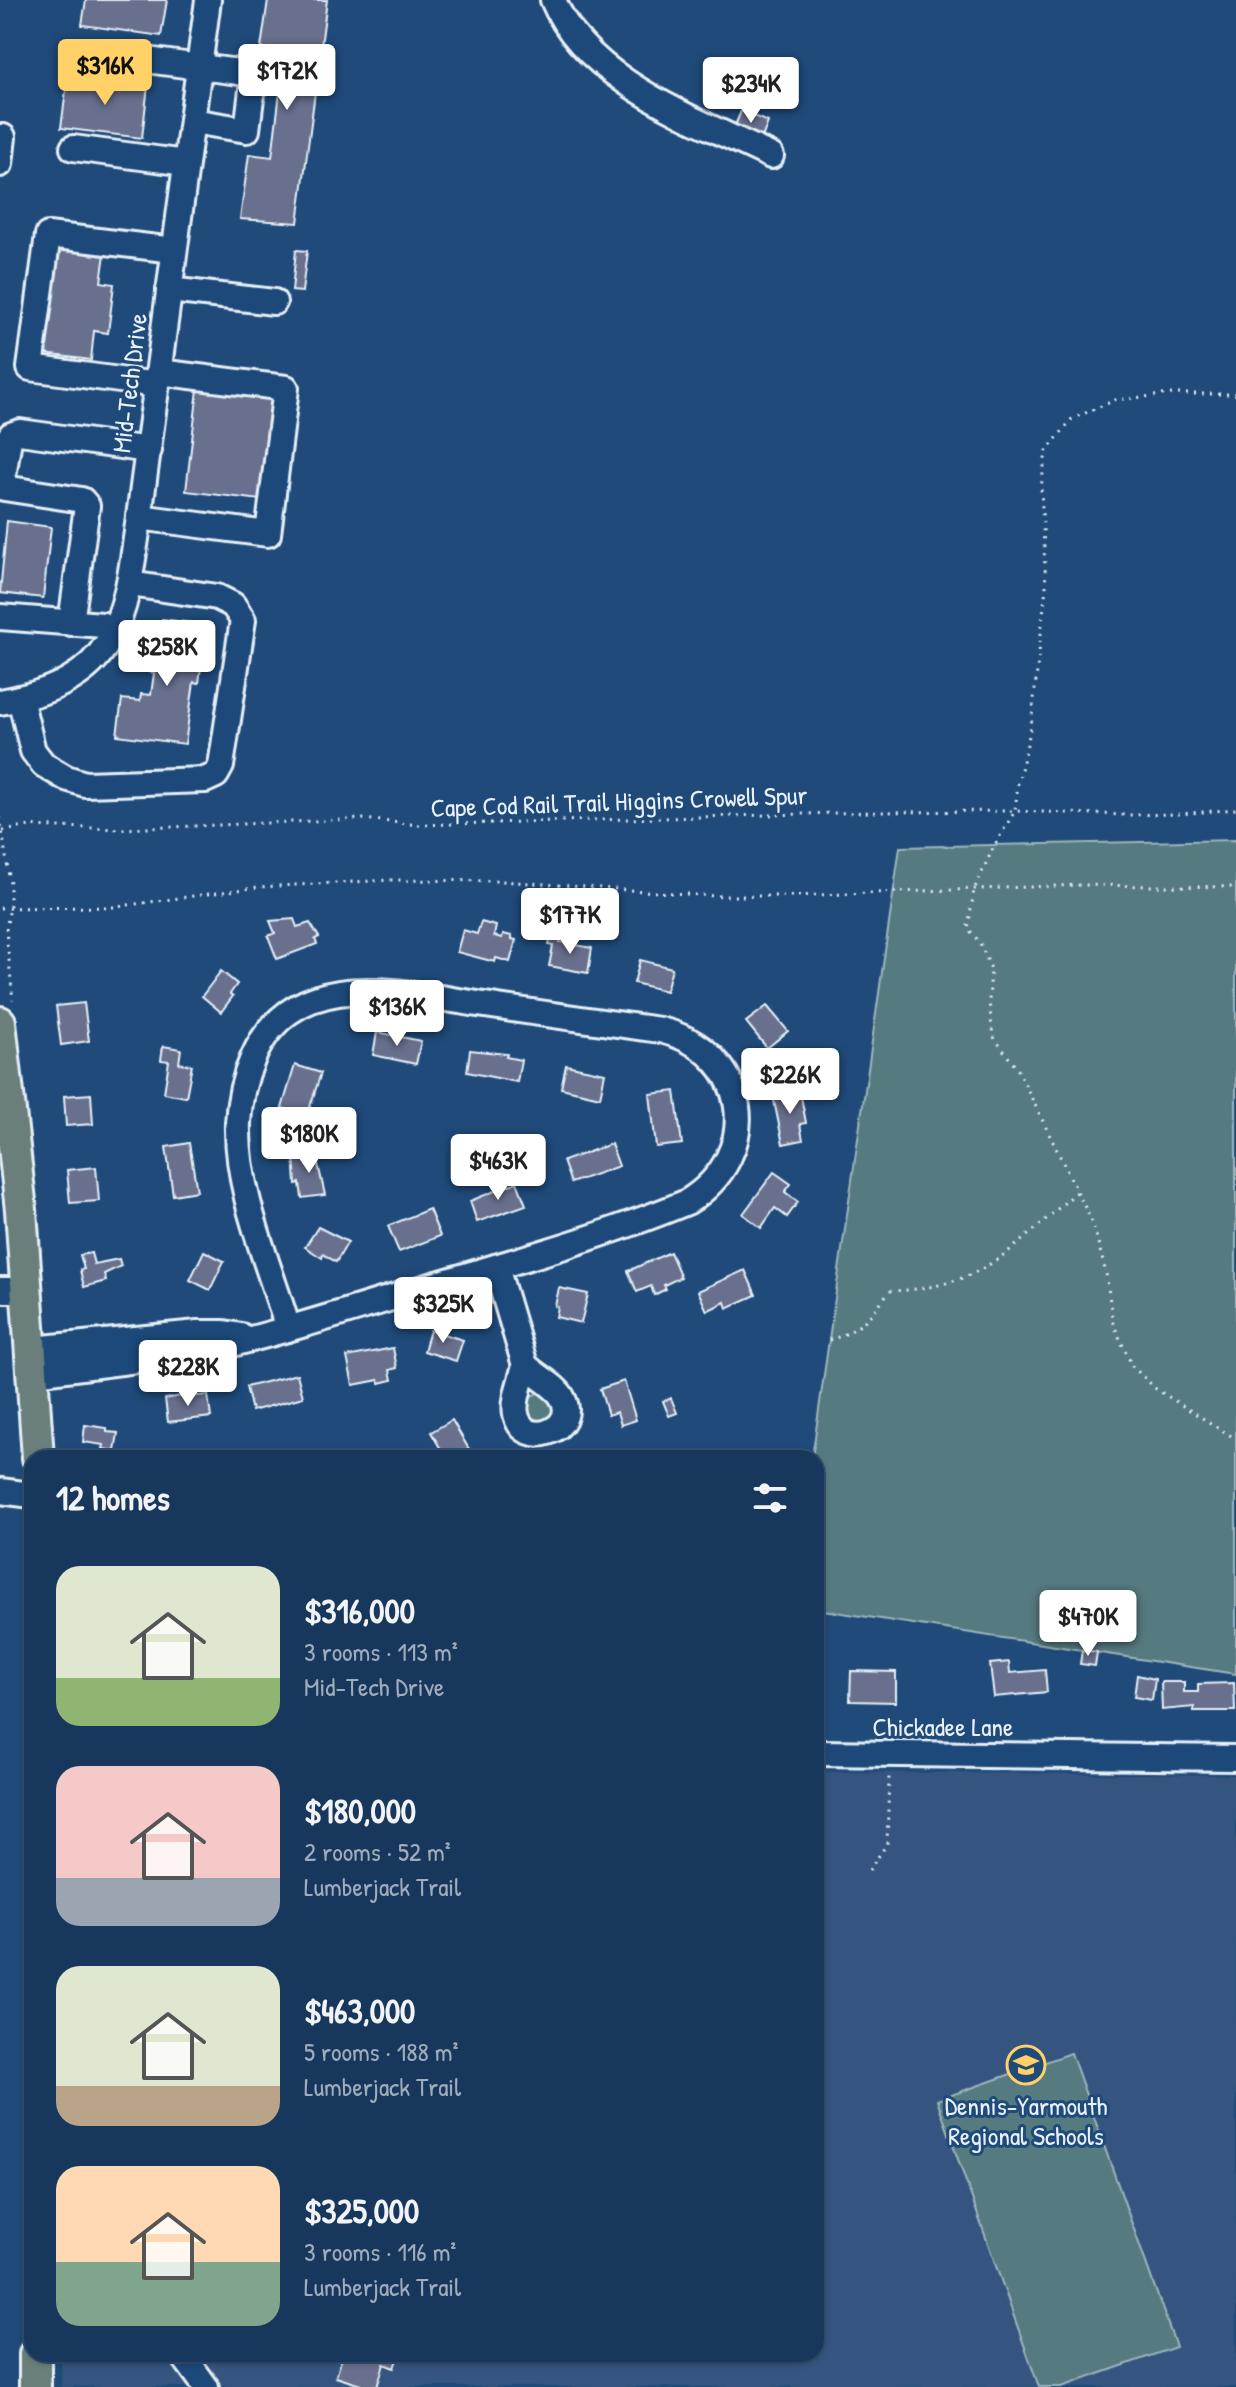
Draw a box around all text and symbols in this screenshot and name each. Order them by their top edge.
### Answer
pin: $316K [49,39,161,107]
pin: $172K [231,44,343,112]
text: $316K [76,47,134,82]
text: $172K [256,52,318,87]
pin: $234K [695,57,807,125]
text: $234K [721,65,781,100]
street label: Mid-Tech Drive [103,311,155,455]
pin: $258K [111,620,223,688]
text: $258K [136,628,198,663]
street label: Cape Cod Rail Trail Higgins Crowell Spur [430,777,808,825]
pin: $177K [514,888,626,956]
text: $177K [539,896,601,931]
pin: $136K [341,980,453,1048]
text: $136K [368,988,426,1023]
pin: $226K [734,1048,846,1116]
text: $226K [759,1056,821,1091]
pin: $180K [253,1107,365,1175]
text: $180K [279,1115,339,1150]
pin: $463K [442,1134,554,1202]
text: $463K [469,1142,527,1177]
pin: $325K [387,1277,499,1345]
text: $325K [412,1285,474,1320]
pin: $228K [132,1340,244,1408]
text: $228K [157,1348,219,1383]
text: 12 homes [56,1475,170,1521]
icon: filters [748,1476,792,1520]
text: $316,000 [304,1588,415,1634]
pin: $470K [1032,1590,1144,1658]
icon: home [120,1598,216,1694]
text: $470K [1057,1598,1119,1633]
text: 3 rooms · 113 m² [304,1634,458,1669]
text: Mid-Tech Drive [304,1669,444,1704]
street label: Chickadee Lane [873,1709,1013,1744]
text: $180,000 [304,1788,416,1834]
icon: home [120,1798,216,1894]
text: 2 rooms · 52 m² [304,1834,451,1869]
text: Lumberjack Trail [304,1869,461,1904]
text: $463,000 [304,1988,415,2034]
icon: home [120,1998,216,2094]
text: 5 rooms · 188 m² [304,2034,458,2069]
school or university icon: Dennis-Yarmouth Regional Schools [1005,2044,1047,2086]
text: Lumberjack Trail [304,2069,461,2104]
place label: Dennis-Yarmouth Regional Schools [945,2088,1107,2153]
text: $325,000 [304,2188,419,2234]
icon: home [120,2198,216,2294]
text: 3 rooms · 116 m² [304,2234,456,2269]
text: Lumberjack Trail [304,2269,461,2304]

